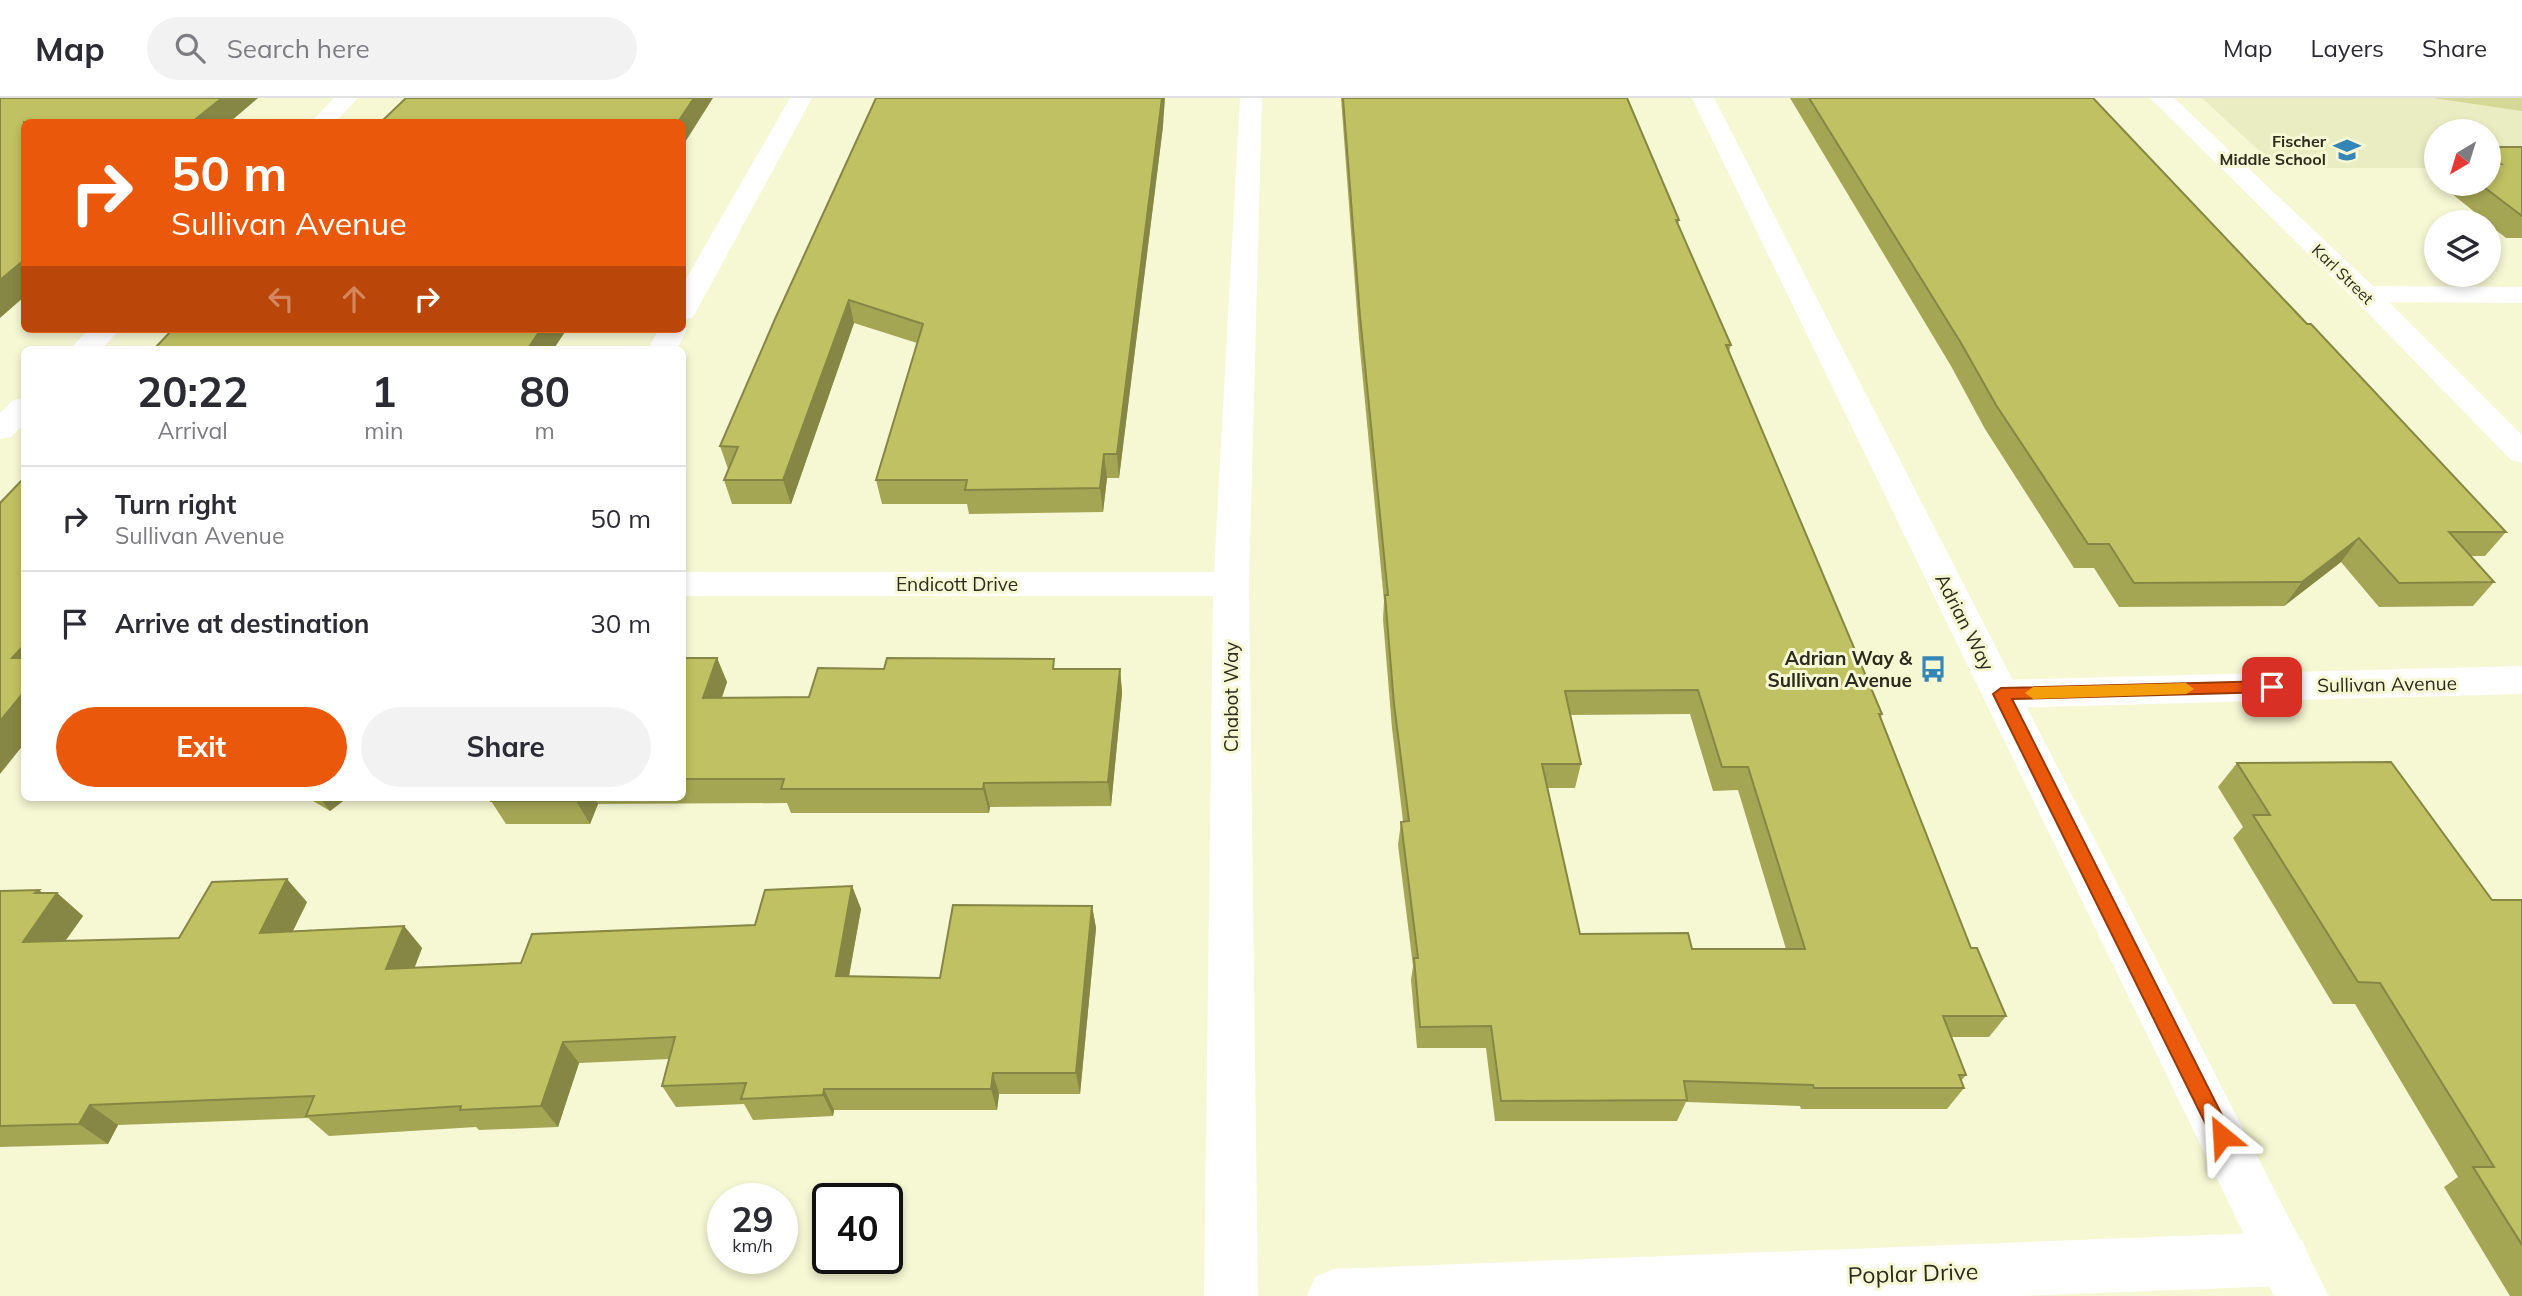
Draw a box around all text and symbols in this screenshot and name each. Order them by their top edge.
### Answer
search box [147,17,637,80]
text: Map [35,28,105,69]
icon: search [171,29,209,67]
text: Search here [227,32,370,65]
text: Map [2223,33,2272,63]
text: Layers [2310,33,2384,63]
text: Share [2422,33,2487,63]
north arrow [2424,119,2501,196]
map controls [2424,119,2501,287]
place label: Fischer Middle School [2220,131,2327,169]
school or university icon: Fischer Middle School [2332,135,2362,165]
text: 50 m [171,142,287,203]
icon: right [56,147,147,238]
text: Sullivan Avenue [171,203,407,243]
button: layers [2424,210,2501,287]
street label: Karl Street [2308,240,2378,308]
icon: left [262,280,300,318]
icon: ahead [335,280,373,318]
icon: right [408,280,446,318]
text: 20:22 [137,365,248,418]
text: 1 [371,365,396,418]
text: 80 [520,365,570,418]
text: Arrival [157,416,228,445]
text: min [364,416,403,445]
text: m [535,416,555,445]
text: Turn right [115,488,236,521]
icon: right [56,500,94,538]
text: 50 m [590,502,651,535]
text: Sullivan Avenue [115,521,284,550]
street label: Adrian Way [1930,569,2000,675]
street label: Endicott Drive [896,572,1018,596]
icon: arrive [56,605,94,643]
text: Arrive at destination [115,607,370,640]
text: 30 m [590,607,651,640]
street label: Chabot Way [1219,642,1243,752]
place label: Adrian Way & Sullivan Avenue [1767,646,1913,692]
bus stop icon: Adrian Way & Sullivan Avenue [1918,654,1948,684]
pin [2242,657,2302,717]
icon: arrive [2253,668,2291,706]
street label: Sullivan Avenue [2317,671,2457,697]
button: Exit [56,707,347,787]
button: Share [361,707,651,787]
position arrow [2185,1099,2259,1173]
speed limit sign: 40 [812,1183,903,1274]
text: 29 [731,1197,774,1241]
text: km/h [732,1234,773,1257]
street label: Poplar Drive [1847,1256,1979,1290]

